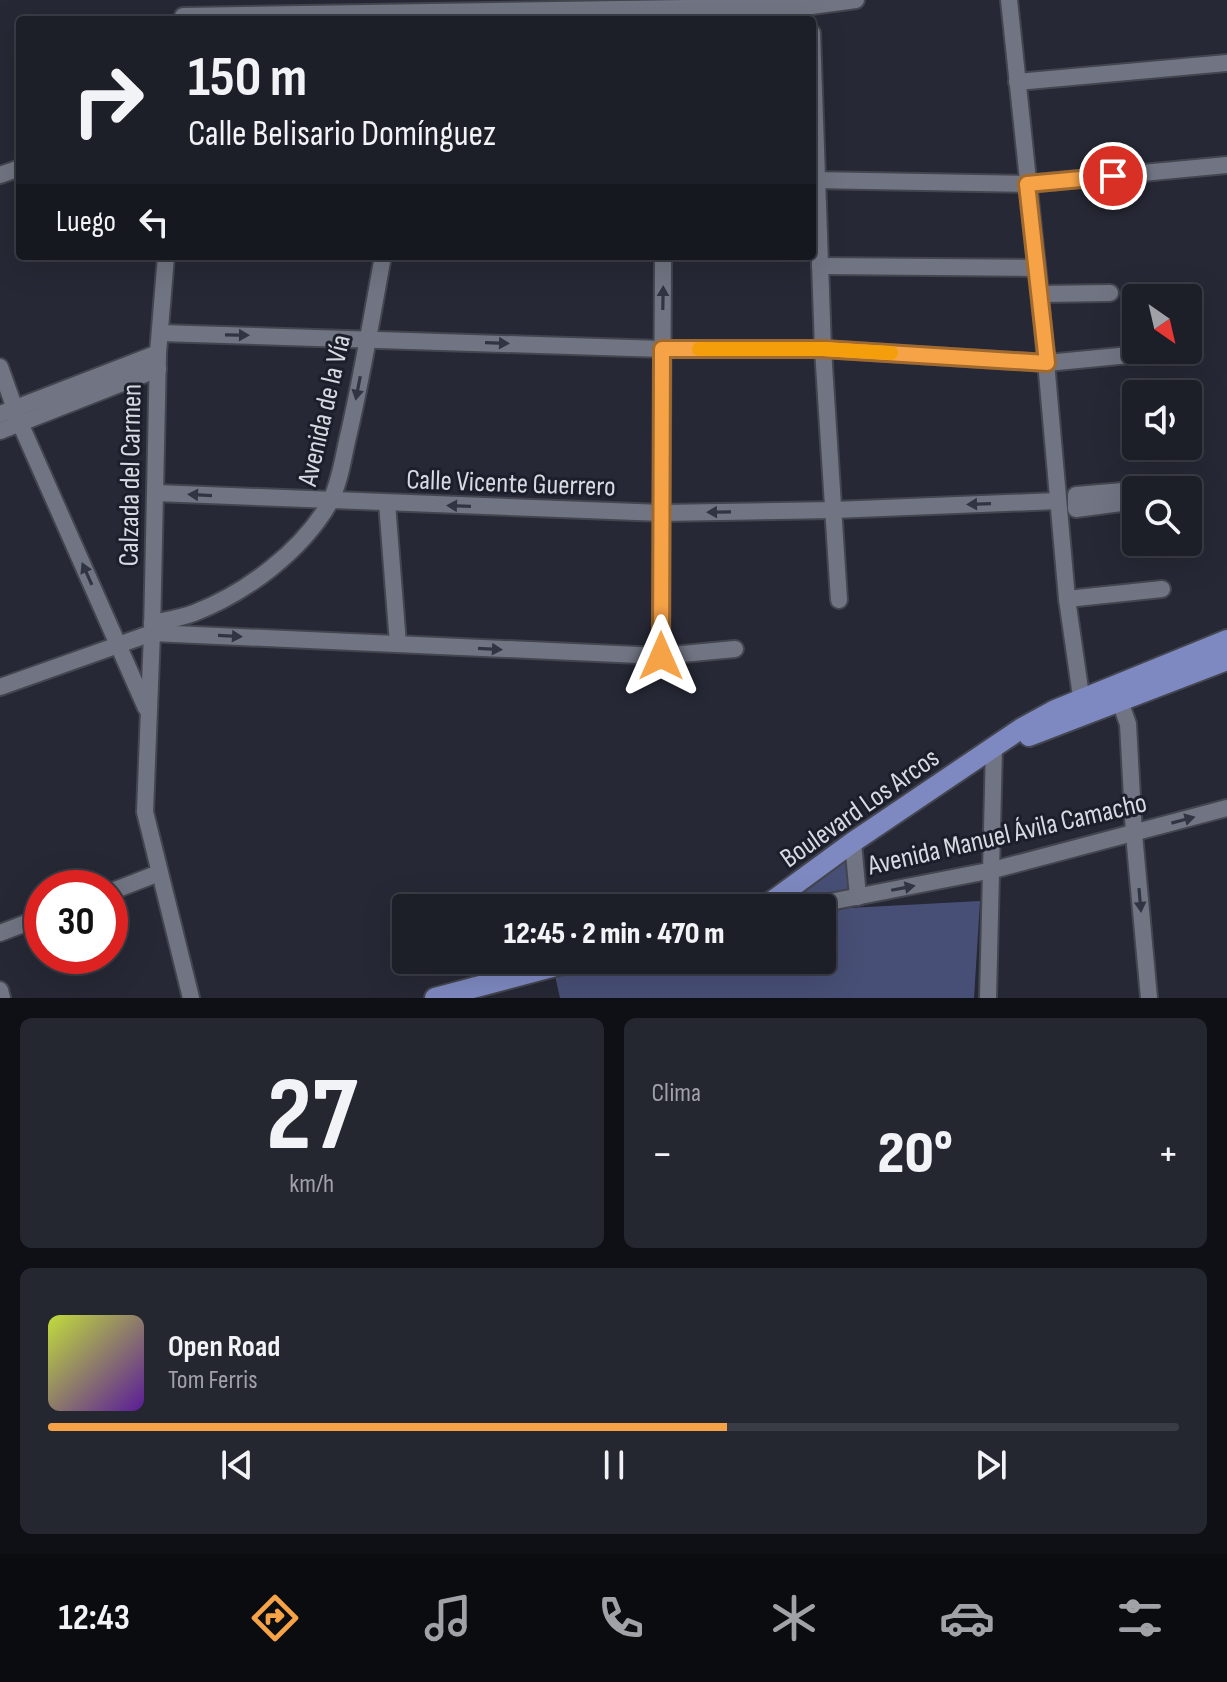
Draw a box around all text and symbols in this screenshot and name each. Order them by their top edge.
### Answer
text: 150 m [188,45,307,112]
icon: right [56,48,160,152]
text: Calle Belisario Domínguez [188,113,496,156]
pin [1079,142,1147,210]
icon: arrive [1091,154,1135,198]
icon: left [132,200,176,244]
text: Luego [56,204,116,240]
north arrow [1122,284,1202,364]
map controls [1122,284,1202,556]
one-way arrow [656,285,669,310]
one-way arrow [225,328,250,341]
street label: Avenida de la Vía [291,332,358,490]
one-way arrow [485,336,510,349]
one-way arrow [351,375,364,400]
button: sound [1122,380,1202,460]
street label: Calzada del Carmen [112,383,149,567]
street label: Calle Vicente Guerrero [406,463,616,504]
button: search [1122,476,1202,556]
one-way arrow [187,489,212,502]
one-way arrow [966,498,991,511]
one-way arrow [446,499,471,512]
one-way arrow [706,506,731,518]
one-way arrow [80,563,94,586]
position arrow [619,614,703,698]
one-way arrow [218,630,243,643]
one-way arrow [478,642,503,655]
street label: Boulevard Los Arcos [774,741,946,875]
street label: Avenida Manuel Ávila Camacho [864,786,1150,883]
one-way arrow [1171,814,1196,826]
speed limit sign: 30 [24,870,128,974]
one-way arrow [891,881,916,893]
one-way arrow [1134,888,1147,913]
text: 12:45 · 2 min · 470 m [504,916,724,952]
text: 27 [266,1054,357,1179]
text: Clima [652,1078,701,1109]
text: 20° [877,1118,953,1190]
text: − [652,1128,673,1181]
text: + [1157,1128,1179,1181]
text: km/h [289,1169,334,1200]
text: Open Road [168,1329,280,1365]
text: Tom Ferris [168,1365,258,1396]
icon: previous [215,1443,259,1487]
icon: pause [592,1443,636,1487]
icon: next [969,1443,1013,1487]
icon: directions [247,1590,303,1646]
icon: music [420,1590,476,1646]
icon: phone [593,1590,649,1646]
icon: climate [766,1590,822,1646]
icon: car [939,1590,995,1646]
icon: filters [1112,1590,1168,1646]
text: 12:43 [59,1597,130,1640]

